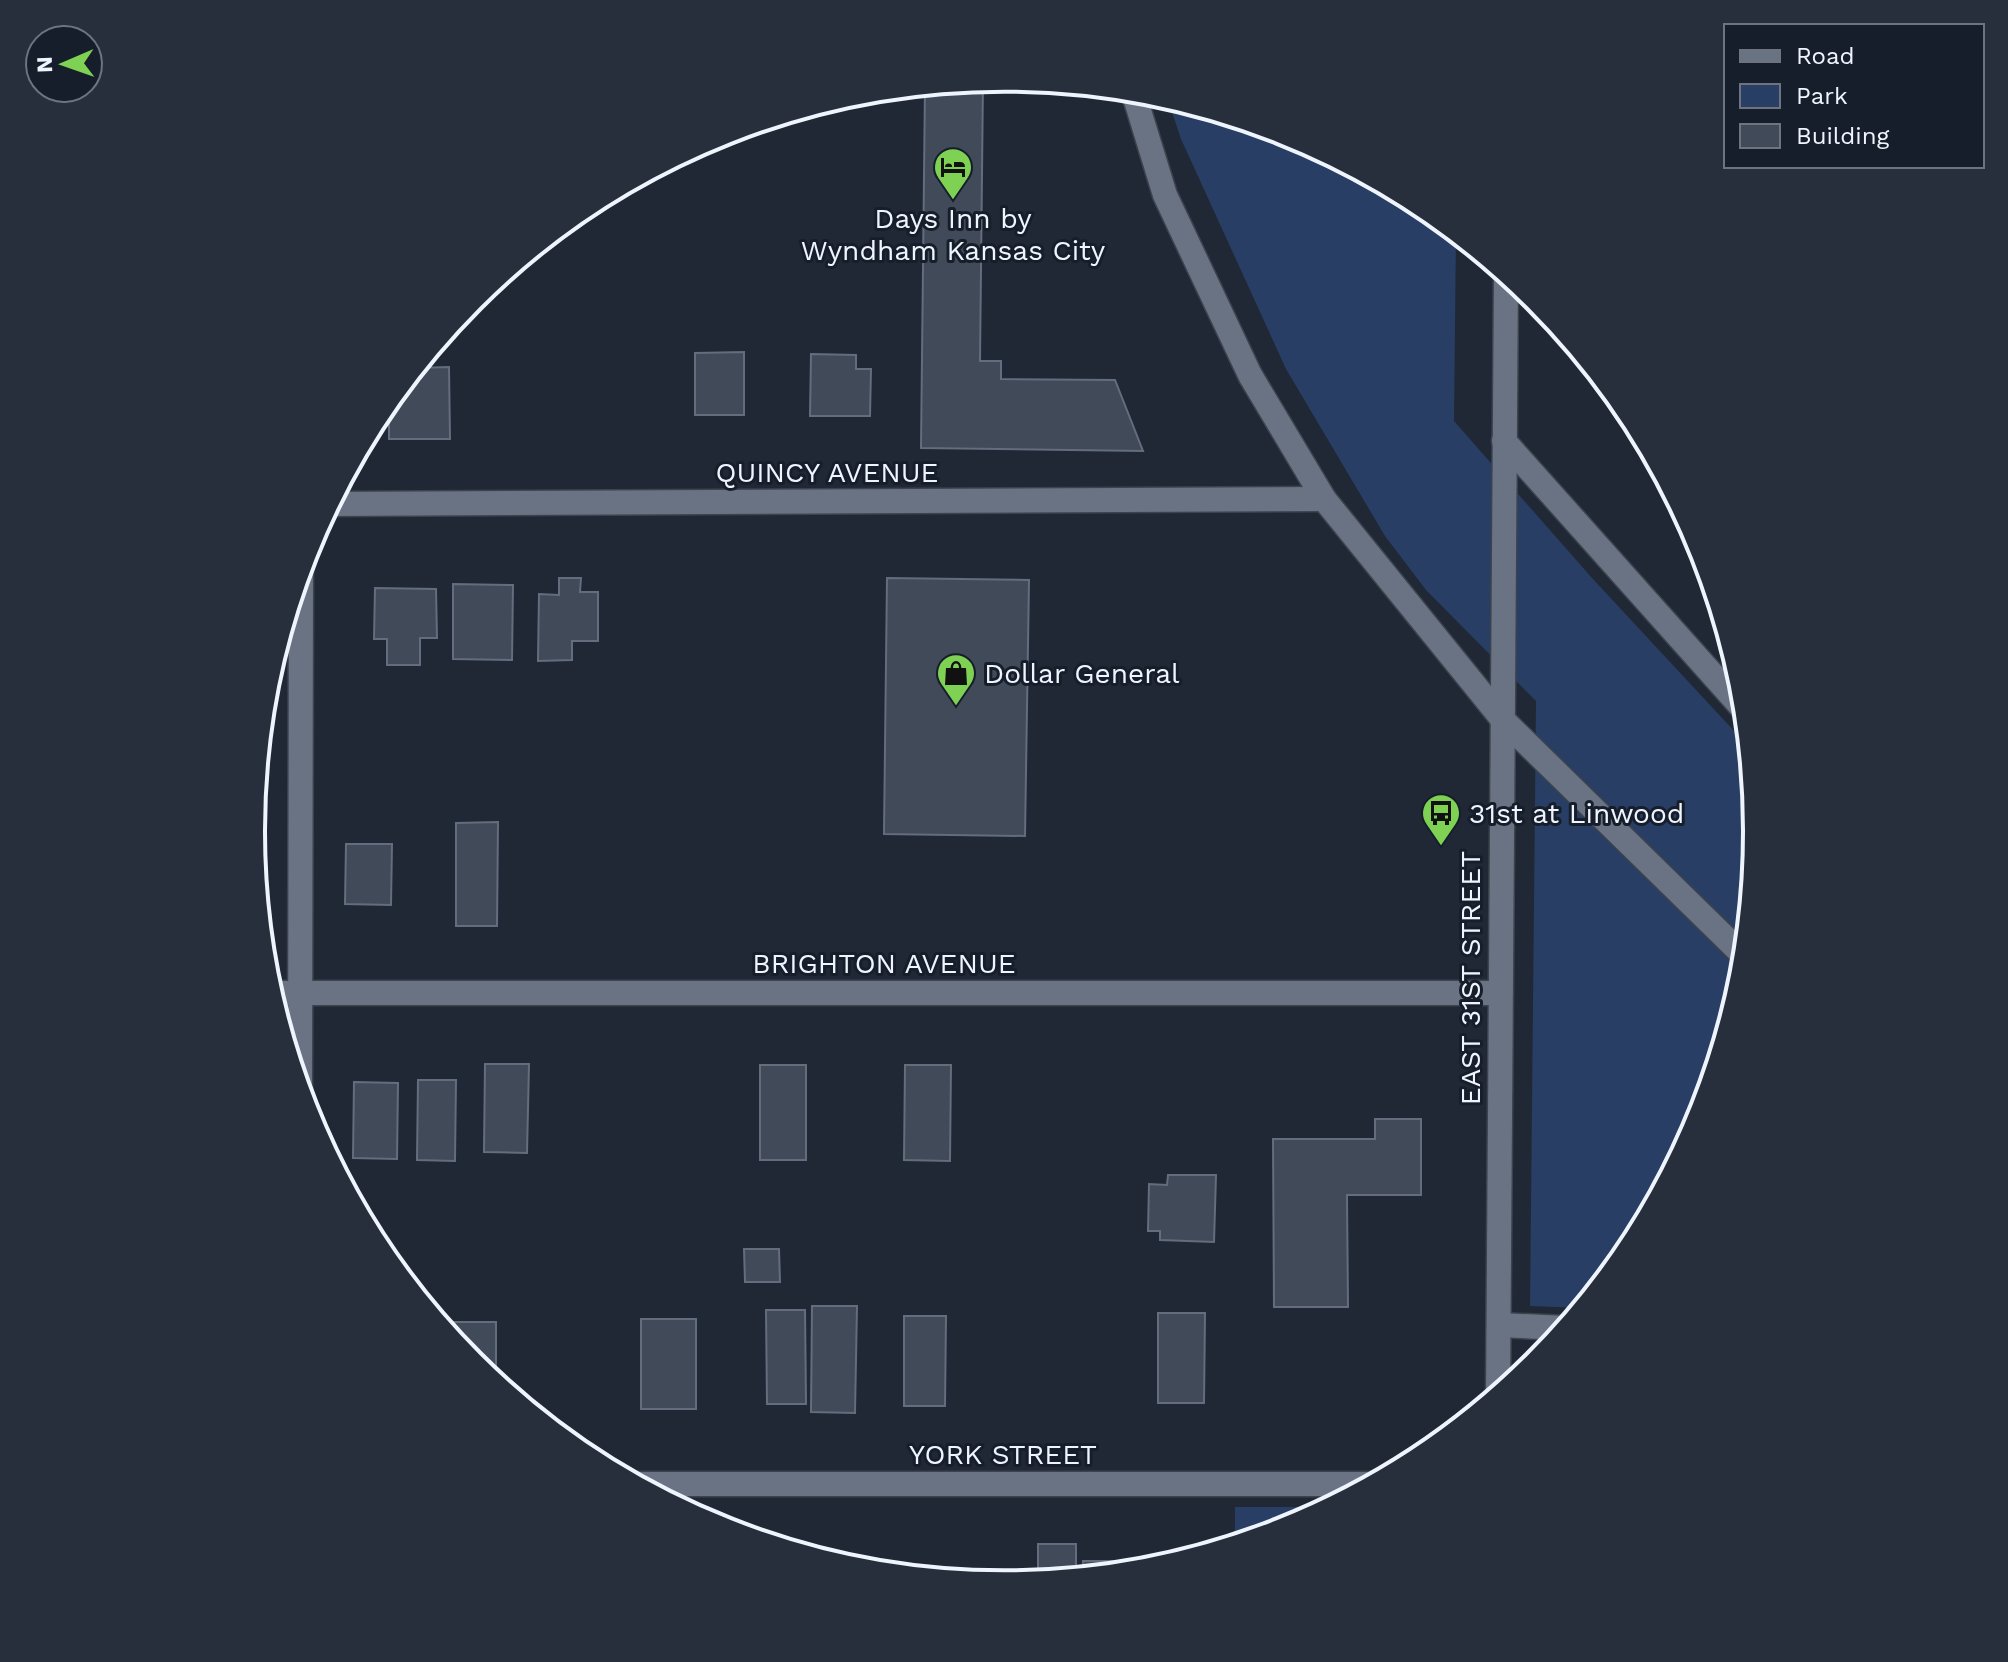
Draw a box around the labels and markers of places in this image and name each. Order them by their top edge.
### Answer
hotel icon: Days Inn by Wyndham Kansas City [932,146,974,201]
place label: Days Inn by Wyndham Kansas City [801,202,1106,267]
shop icon: Dollar General [935,652,977,707]
place label: Dollar General [984,657,1180,690]
bus stop icon: 31st at Linwood [1420,792,1462,847]
place label: 31st at Linwood [1469,797,1684,830]

